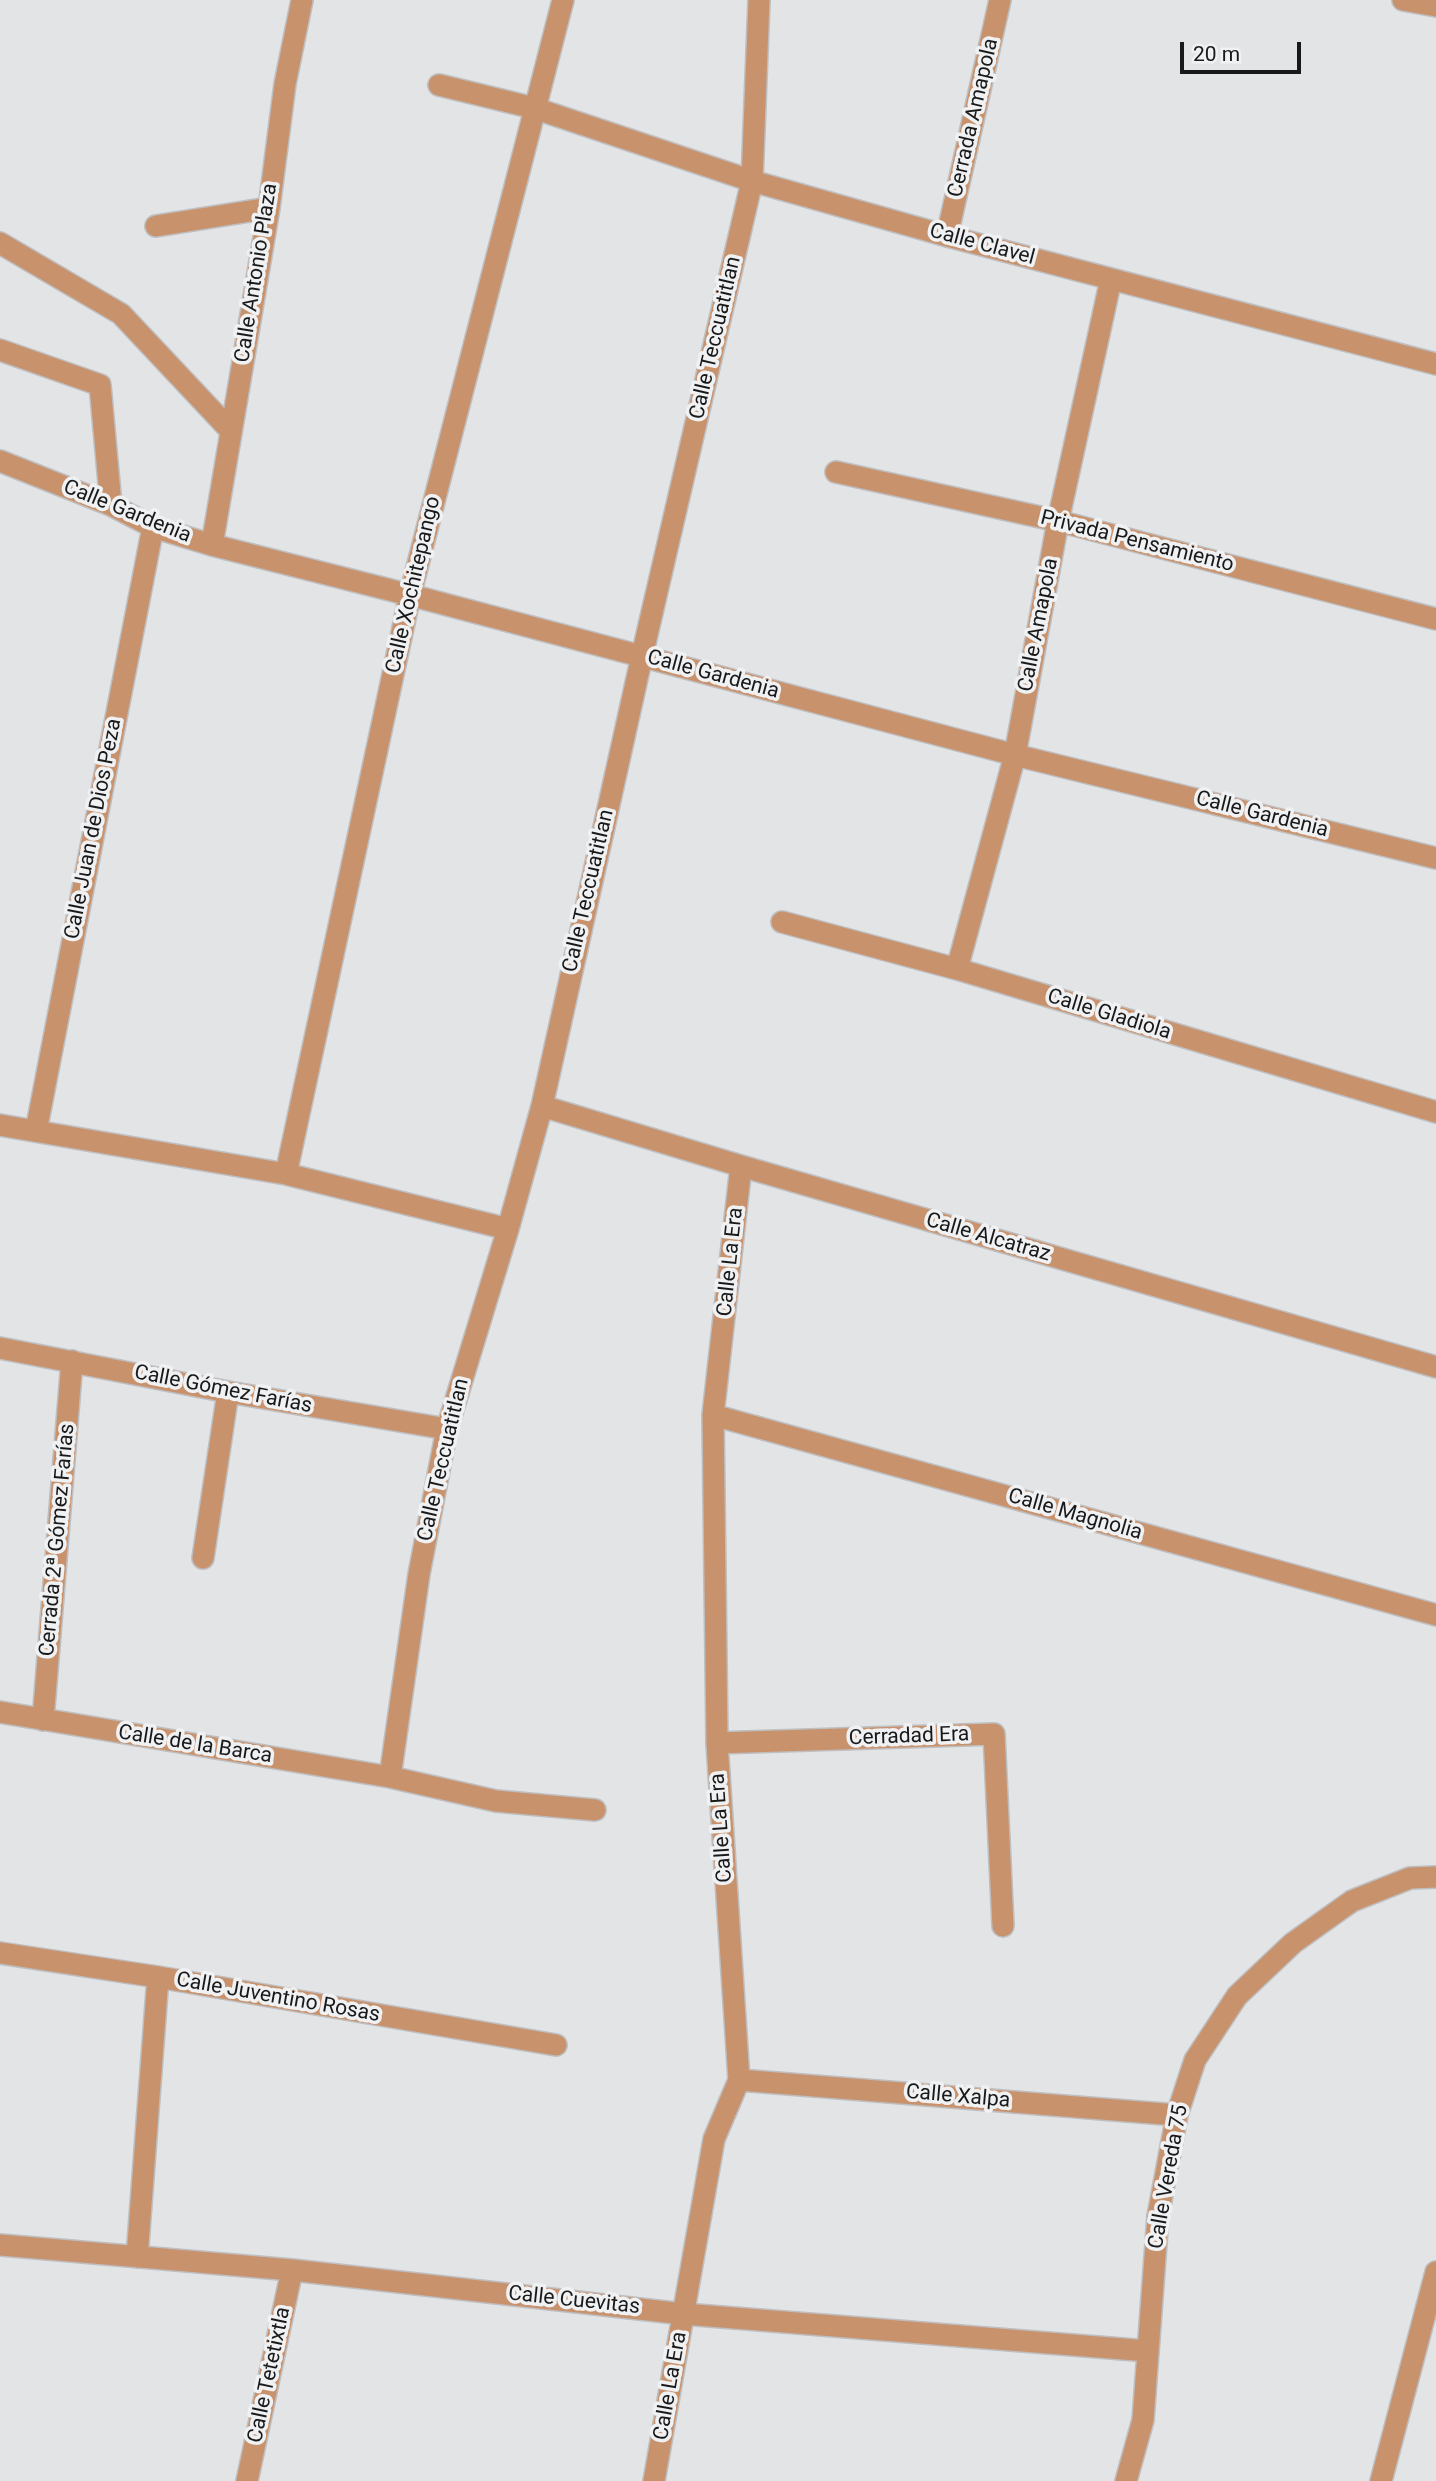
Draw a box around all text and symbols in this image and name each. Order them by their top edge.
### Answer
scale bar [1184,28,1305,72]
street label: Cerrada Amapola [943,36,1005,200]
text: 20 m [1193,42,1240,66]
street label: Calle Antonio Plaza [230,182,284,364]
street label: Calle Clavel [927,219,1037,271]
street label: Calle Teccuatitlan [685,254,747,422]
street label: Calle Gardenia [60,475,194,549]
street label: Calle Xochitepango [381,494,447,676]
street label: Privada Pensamiento [1038,506,1236,578]
street label: Calle Amapola [1014,556,1064,694]
street label: Calle Gardenia [644,645,782,705]
street label: Calle Juan de Dios Peza [60,717,128,941]
street label: Calle Gardenia [1193,786,1331,844]
street label: Calle Teccuatitlan [558,807,620,975]
street label: Calle Gladiola [1044,984,1174,1046]
street label: Calle La Era [713,1206,749,1318]
street label: Calle Alcatraz [923,1208,1053,1268]
street label: Calle Gómez Farías [132,1360,314,1420]
street label: Calle Teccuatitlan [413,1376,475,1544]
street label: Cerrada 2ª Gómez Farías [35,1423,81,1657]
street label: Calle Magnolia [1005,1484,1145,1546]
street label: Calle de la Barca [116,1720,274,1770]
street label: Cerradad Era [848,1722,970,1752]
street label: Calle La Era [706,1772,738,1884]
street label: Calle Juventino Rosas [174,1968,382,2028]
street label: Calle Xalpa [905,2080,1011,2114]
street label: Calle Vereda 75 [1144,2103,1194,2251]
street label: Calle Cuevitas [507,2282,641,2320]
street label: Calle Tetetixtla [243,2305,297,2445]
street label: Calle La Era [649,2330,693,2442]

